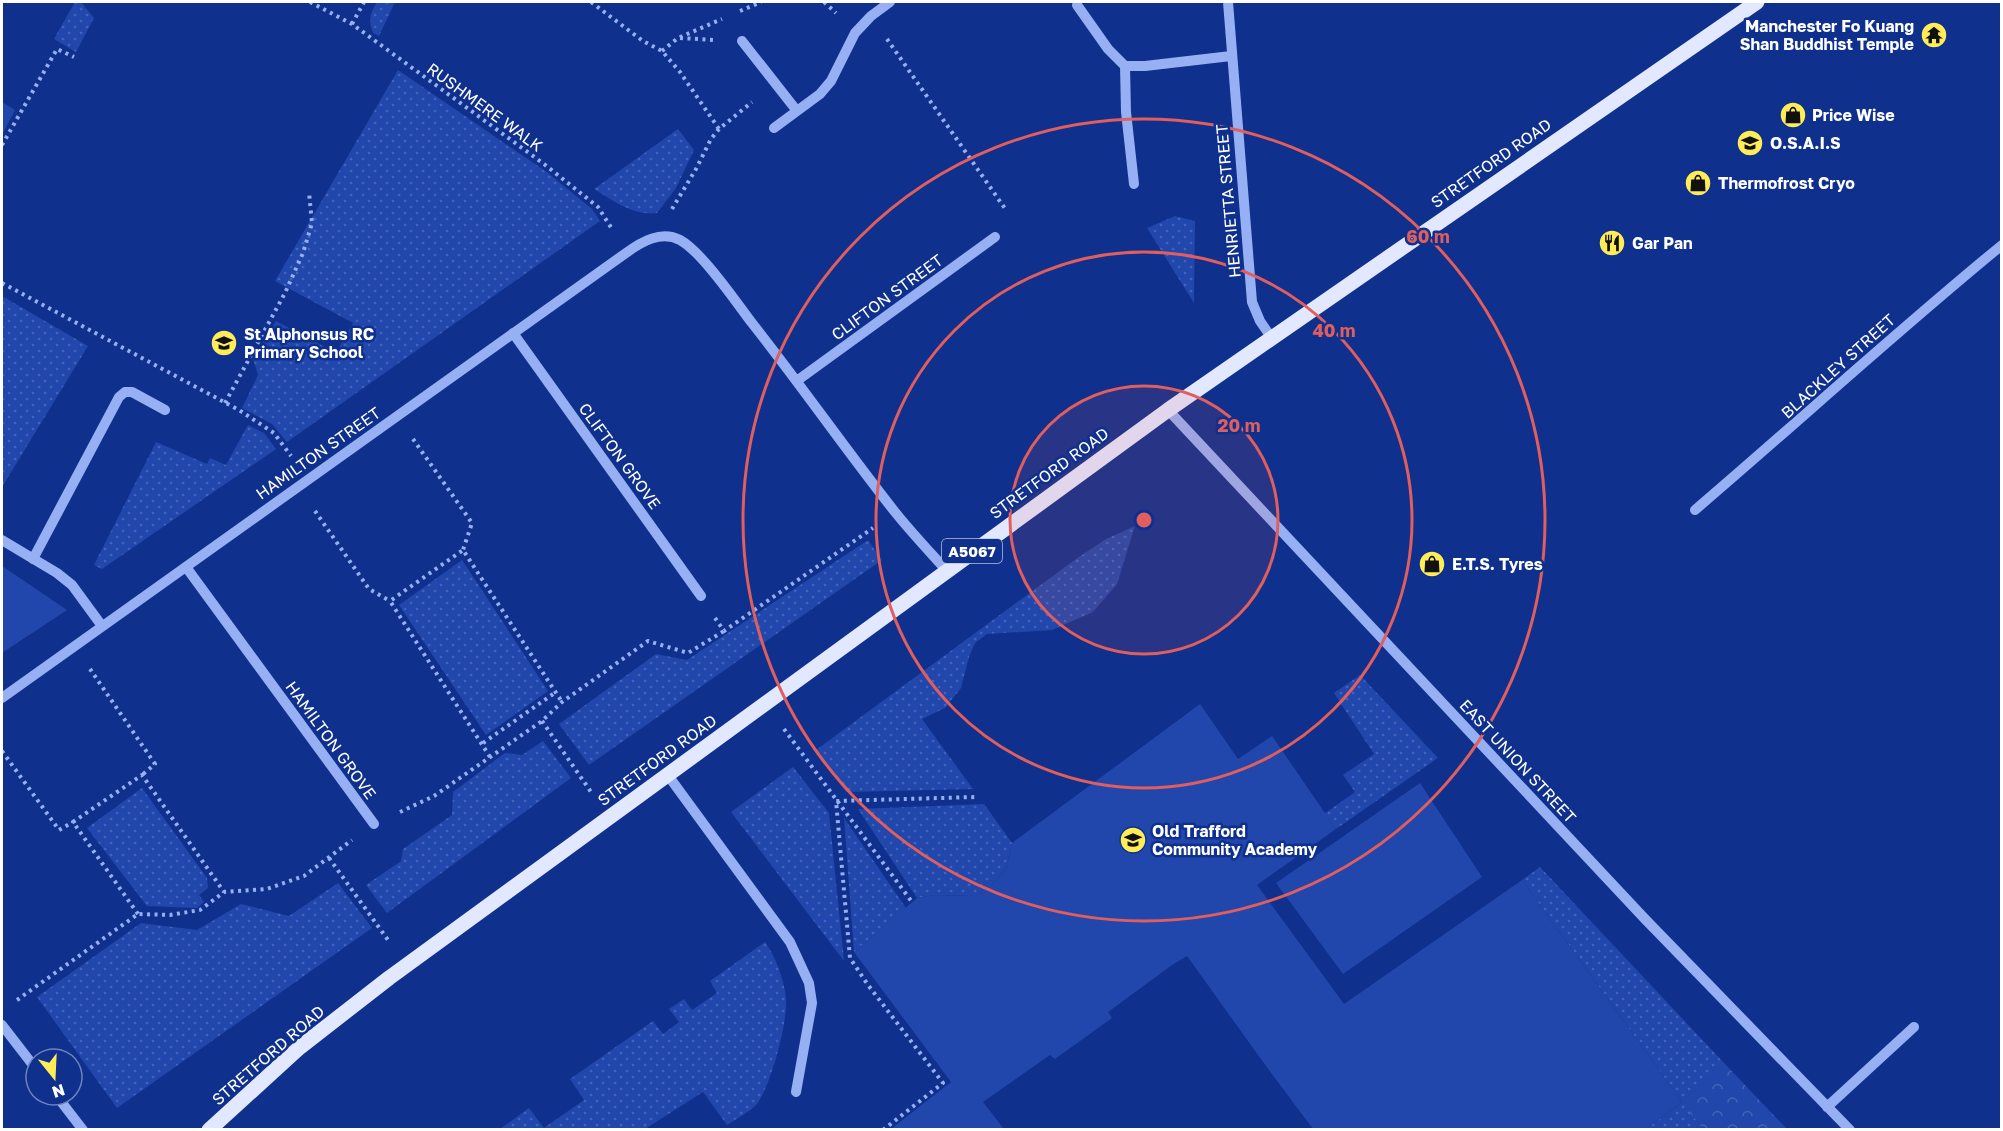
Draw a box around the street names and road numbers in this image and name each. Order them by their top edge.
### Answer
street label: RUSHMERE WALK [423,58,547,156]
street label: STRETFORD ROAD [1427,114,1555,212]
street label: HENRIETTA STREET [1211,123,1245,279]
street label: CLIFTON STREET [827,250,947,344]
street label: BLACKLEY STREET [1777,310,1899,422]
street label: CLIFTON GROVE [575,399,665,513]
street label: HAMILTON STREET [252,402,384,504]
street label: STRETFORD ROAD [986,423,1112,523]
road number: A5067 [942,539,1002,563]
street label: HAMILTON GROVE [281,677,381,803]
street label: EAST UNION STREET [1456,695,1580,827]
street label: STRETFORD ROAD [594,710,720,810]
street label: STRETFORD ROAD [208,1001,328,1109]

